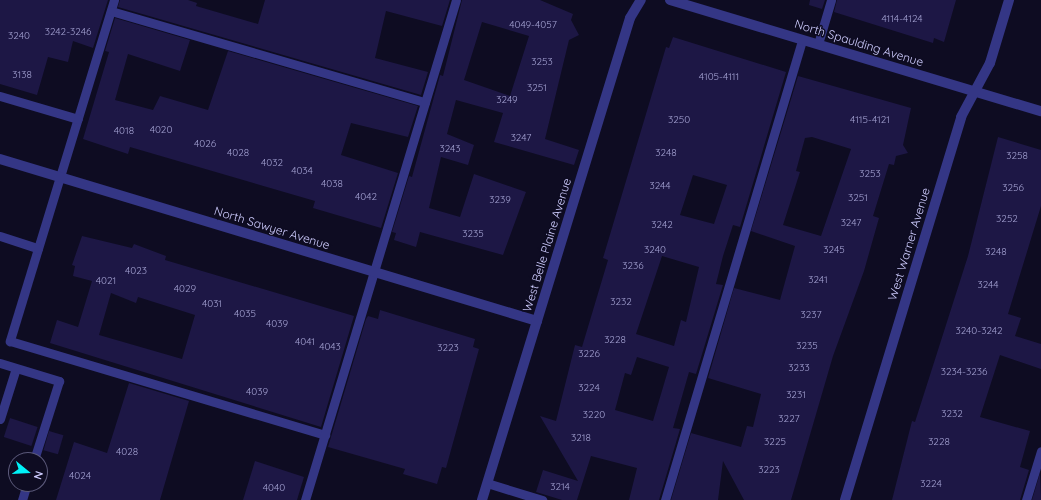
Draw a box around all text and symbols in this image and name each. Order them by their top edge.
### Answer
house number: 4114-4124 [881,13,923,25]
street label: North Spaulding Avenue [793,17,925,69]
house number: 4049-4057 [509,19,557,31]
house number: 3242-3246 [45,26,91,38]
house number: 3240 [8,30,30,42]
house number: 3253 [531,56,553,68]
house number: 3138 [12,69,32,81]
house number: 4105-4111 [699,71,739,83]
house number: 3251 [527,82,547,94]
house number: 3249 [496,94,518,106]
house number: 3250 [668,114,690,126]
house number: 4115-4121 [850,114,890,126]
house number: 4020 [150,124,172,136]
house number: 4018 [114,125,134,137]
house number: 3247 [511,132,531,144]
house number: 4026 [194,138,216,150]
house number: 3243 [439,143,461,155]
house number: 4028 [227,147,249,159]
house number: 3248 [655,147,677,159]
house number: 3258 [1006,150,1028,162]
house number: 4032 [261,157,283,169]
house number: 4034 [291,165,313,177]
house number: 3253 [859,168,881,180]
street label: West Belle Plaine Avenue [520,176,574,314]
house number: 4038 [321,178,343,190]
house number: 3244 [649,180,671,192]
house number: 3256 [1002,182,1024,194]
street label: West Warner Avenue [885,186,933,302]
house number: 4042 [355,191,377,203]
house number: 3251 [848,192,868,204]
house number: 3239 [489,194,511,206]
street label: North Sawyer Avenue [212,204,332,252]
house number: 3252 [996,213,1018,225]
house number: 3247 [841,217,861,229]
house number: 3242 [651,219,673,231]
house number: 3235 [462,228,484,240]
house number: 3240 [644,244,666,256]
house number: 3245 [823,244,845,256]
house number: 3248 [985,246,1007,258]
house number: 3236 [622,260,644,272]
house number: 4023 [125,265,147,277]
house number: 3241 [808,274,828,286]
house number: 4021 [96,275,116,287]
house number: 3244 [977,279,999,291]
house number: 4029 [174,283,196,295]
house number: 3232 [610,296,632,308]
house number: 4031 [202,298,222,310]
house number: 4035 [234,308,256,320]
house number: 3237 [800,309,822,321]
house number: 4039 [266,318,288,330]
house number: 3240-3242 [955,325,1003,337]
house number: 3228 [604,334,626,346]
house number: 4041 [295,336,315,348]
house number: 3235 [796,340,818,352]
house number: 4043 [319,341,341,353]
house number: 3223 [437,342,459,354]
house number: 3226 [578,348,600,360]
house number: 3233 [788,362,810,374]
house number: 3234-3236 [941,366,987,378]
house number: 3224 [578,382,600,394]
house number: 4039 [246,386,268,398]
house number: 3231 [786,389,806,401]
house number: 3232 [941,408,963,420]
house number: 3220 [583,409,605,421]
house number: 3227 [778,413,800,425]
house number: 3218 [571,432,591,444]
house number: 3225 [764,436,786,448]
house number: 3228 [928,436,950,448]
house number: 4028 [116,446,138,458]
north arrow [8,452,48,492]
house number: 3223 [758,464,780,476]
text: N [31,469,46,481]
house number: 4024 [69,470,91,482]
house number: 3224 [920,478,942,490]
house number: 3214 [550,481,570,493]
house number: 4040 [263,482,285,494]

